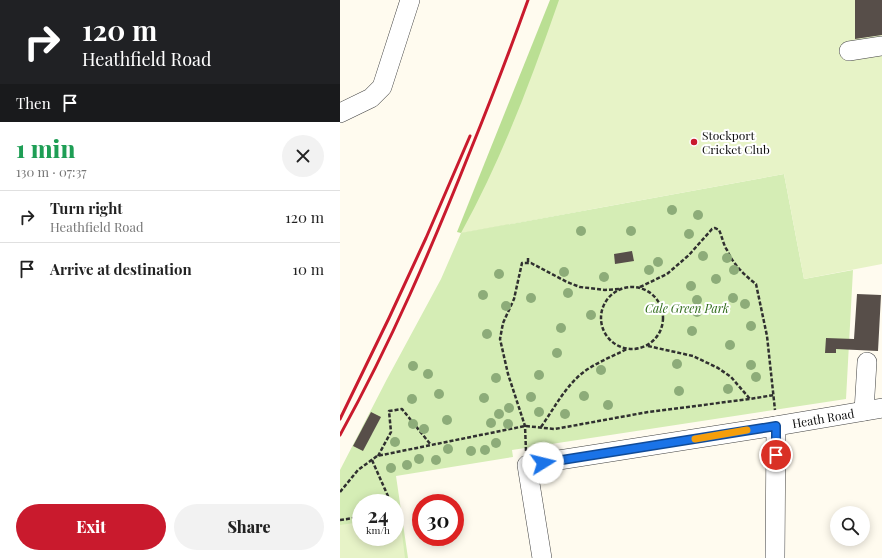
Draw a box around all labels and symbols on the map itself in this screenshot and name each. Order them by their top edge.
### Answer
place label: Stockport Cricket Club [702,127,770,157]
marker: Stockport Cricket Club [689,137,699,147]
park label: Cale Green Park [645,300,729,316]
street label: Heath Road [791,405,855,431]
pin [759,438,793,472]
position arrow [522,442,564,484]
speed limit sign: 30 [412,494,464,546]

